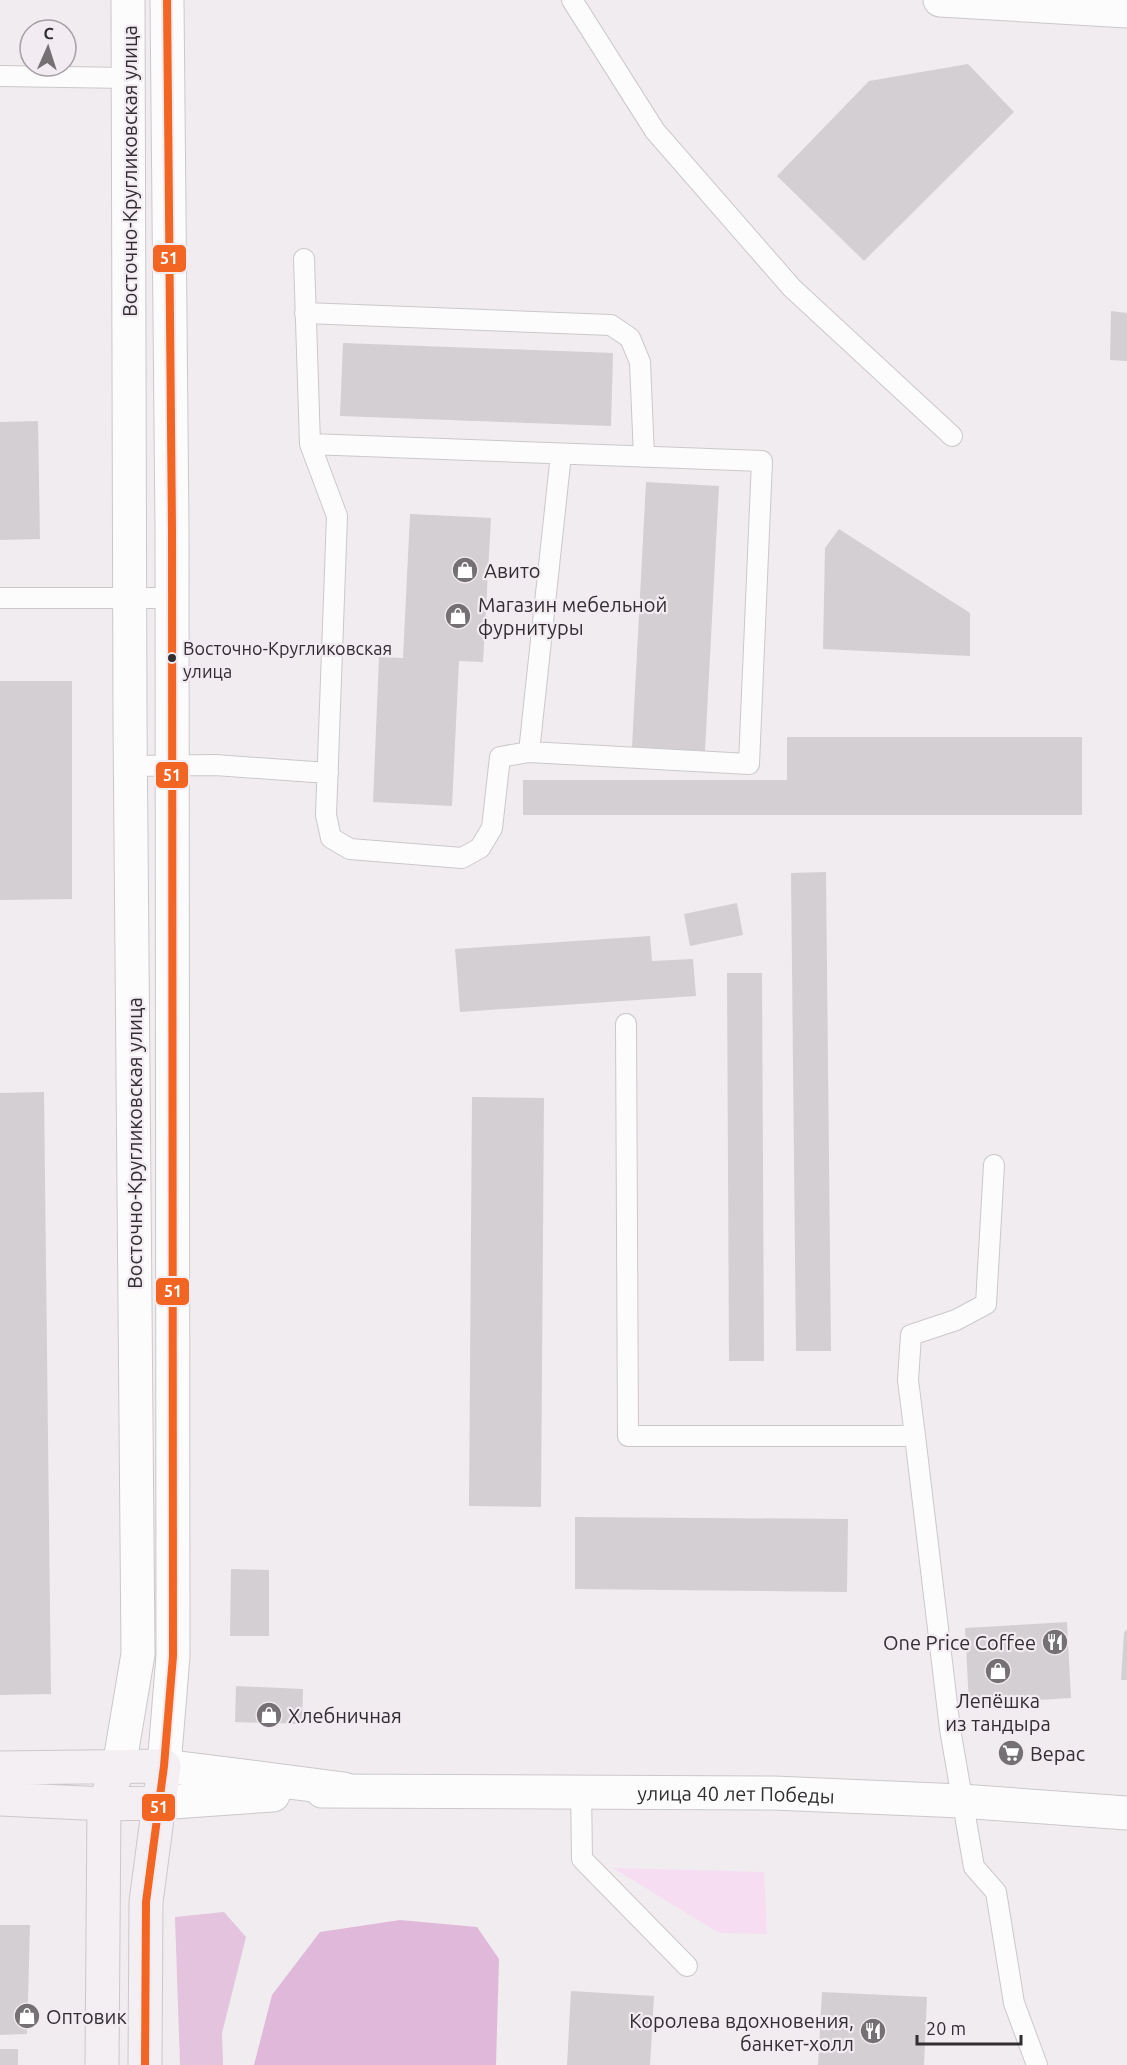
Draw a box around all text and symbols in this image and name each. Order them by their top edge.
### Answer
north arrow [18,18,78,78]
text: С [43,24,54,42]
street label: Восточно-Кругликовская улица [118,25,141,317]
line badge: 51 [152,244,187,273]
text: 51 [160,249,178,267]
shop icon: Авито [450,555,480,585]
place label: Авито [484,559,540,582]
place label: Магазин мебельной фурнитуры [478,593,667,639]
shop icon: Магазин мебельной фурнитуры [443,601,473,631]
place label: Восточно-Кругликовская улица [183,638,392,681]
marker: Восточно-Кругликовская улица [166,652,178,664]
line badge: 51 [155,761,189,789]
text: 51 [163,766,181,784]
street label: Восточно-Кругликовская улица [123,997,146,1289]
line badge: 51 [155,1277,190,1306]
text: 51 [164,1282,182,1300]
restaurant icon: One Price Coffee [1040,1627,1070,1657]
place label: One Price Coffee [883,1631,1036,1654]
shop icon: Лепёшка из тандыра [983,1656,1013,1686]
place label: Лепёшка из тандыра [945,1689,1051,1735]
shop icon: Хлебничная [254,1700,284,1730]
place label: Хлебничная [288,1704,402,1727]
supermarket icon: Верас [996,1738,1026,1768]
place label: Верас [1030,1742,1085,1765]
street label: улица 40 лет Победы [637,1781,835,1807]
line badge: 51 [141,1793,176,1822]
text: 51 [150,1798,168,1816]
shop icon: Оптовик [12,2001,42,2031]
place label: Оптовик [46,2005,127,2028]
scale bar [917,2008,1020,2046]
place label: Королева вдохновения, банкет-холл [629,2009,854,2055]
restaurant icon: Королева вдохновения, банкет-холл [858,2016,888,2046]
text: 20 m [926,2018,966,2038]

